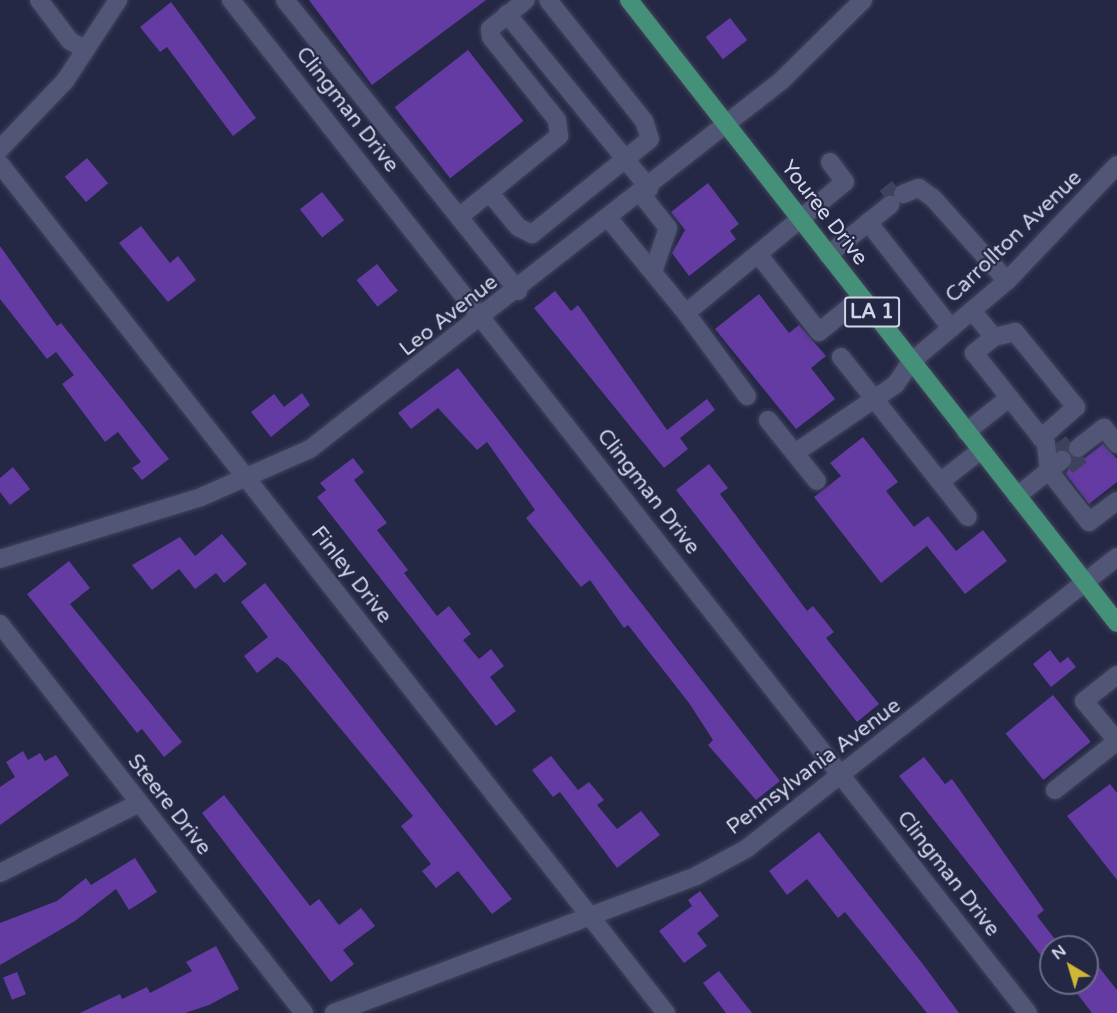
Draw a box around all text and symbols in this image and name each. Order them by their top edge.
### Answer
street label: Clingman Drive [290,42,404,178]
street label: Youree Drive [775,156,873,270]
street label: Carrollton Avenue [941,166,1087,308]
street label: Leo Avenue [395,270,503,362]
road number: LA 1 [844,295,900,329]
street label: Clingman Drive [591,424,705,560]
street label: Finley Drive [305,522,397,628]
street label: Pennsylvania Avenue [722,693,906,841]
street label: Steere Drive [122,750,216,860]
street label: Clingman Drive [891,806,1005,942]
north arrow [1039,935,1099,995]
text: N [1048,941,1070,964]

